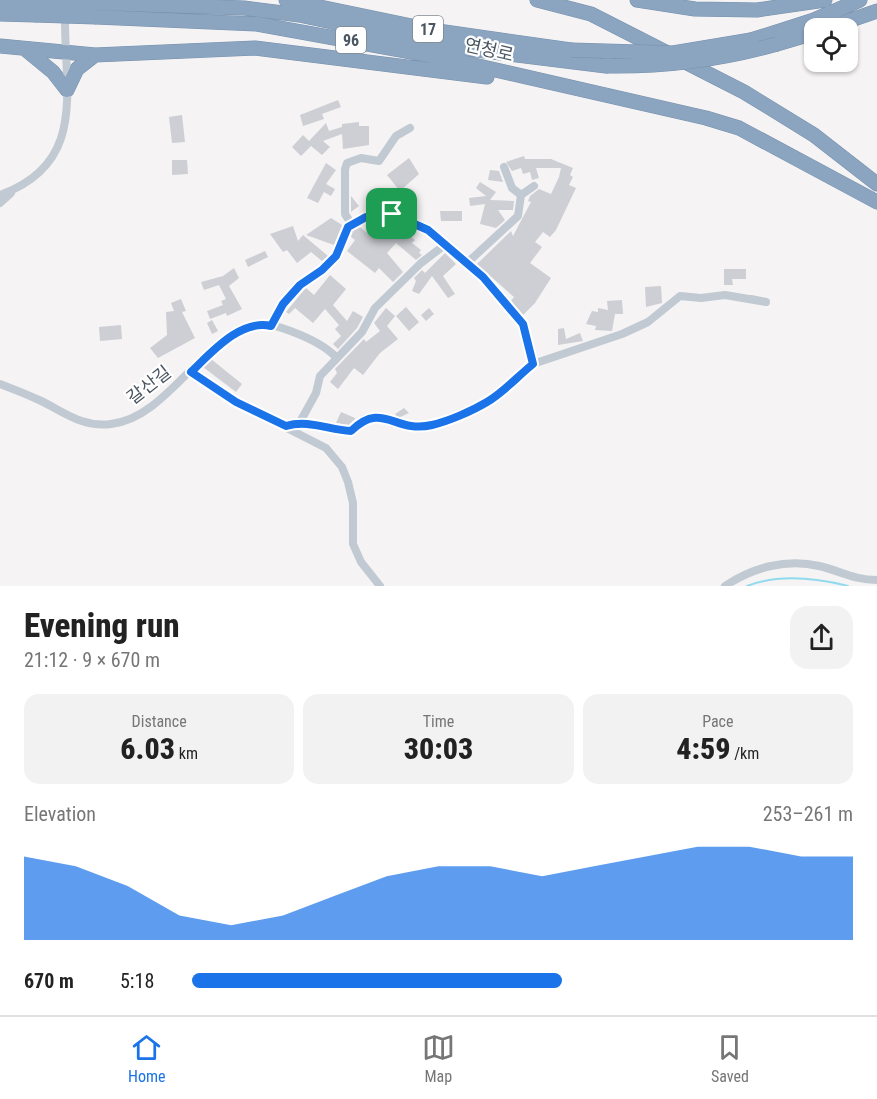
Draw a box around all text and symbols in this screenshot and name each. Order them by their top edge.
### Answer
road number: 17 [413,16,443,42]
map controls [804,18,858,72]
button: locate [804,18,858,72]
road number: 96 [336,27,366,53]
street label: 연청로 [463,34,516,65]
pin [366,188,417,239]
icon: arrive [375,197,408,230]
street label: 갈산길 [123,361,175,408]
text: Evening run [24,606,180,645]
button: share [790,606,853,669]
text: 21:12 · 9 × 670 m [24,648,160,672]
text: Distance [132,712,187,731]
text: Time [423,712,454,731]
text: Pace [702,712,734,731]
text: 6.03 [120,731,175,766]
text: 30:03 [404,731,473,766]
text: 4:59 [676,731,731,766]
text: km [175,744,198,763]
text: /km [731,744,759,763]
text: Elevation [24,802,96,826]
text: 253–261 m [763,802,853,826]
text: 670 m [24,969,74,993]
text: 5:18 [120,969,154,993]
tab: Home [128,1031,166,1086]
tab: Map [422,1031,455,1086]
tab: Saved [711,1031,749,1086]

